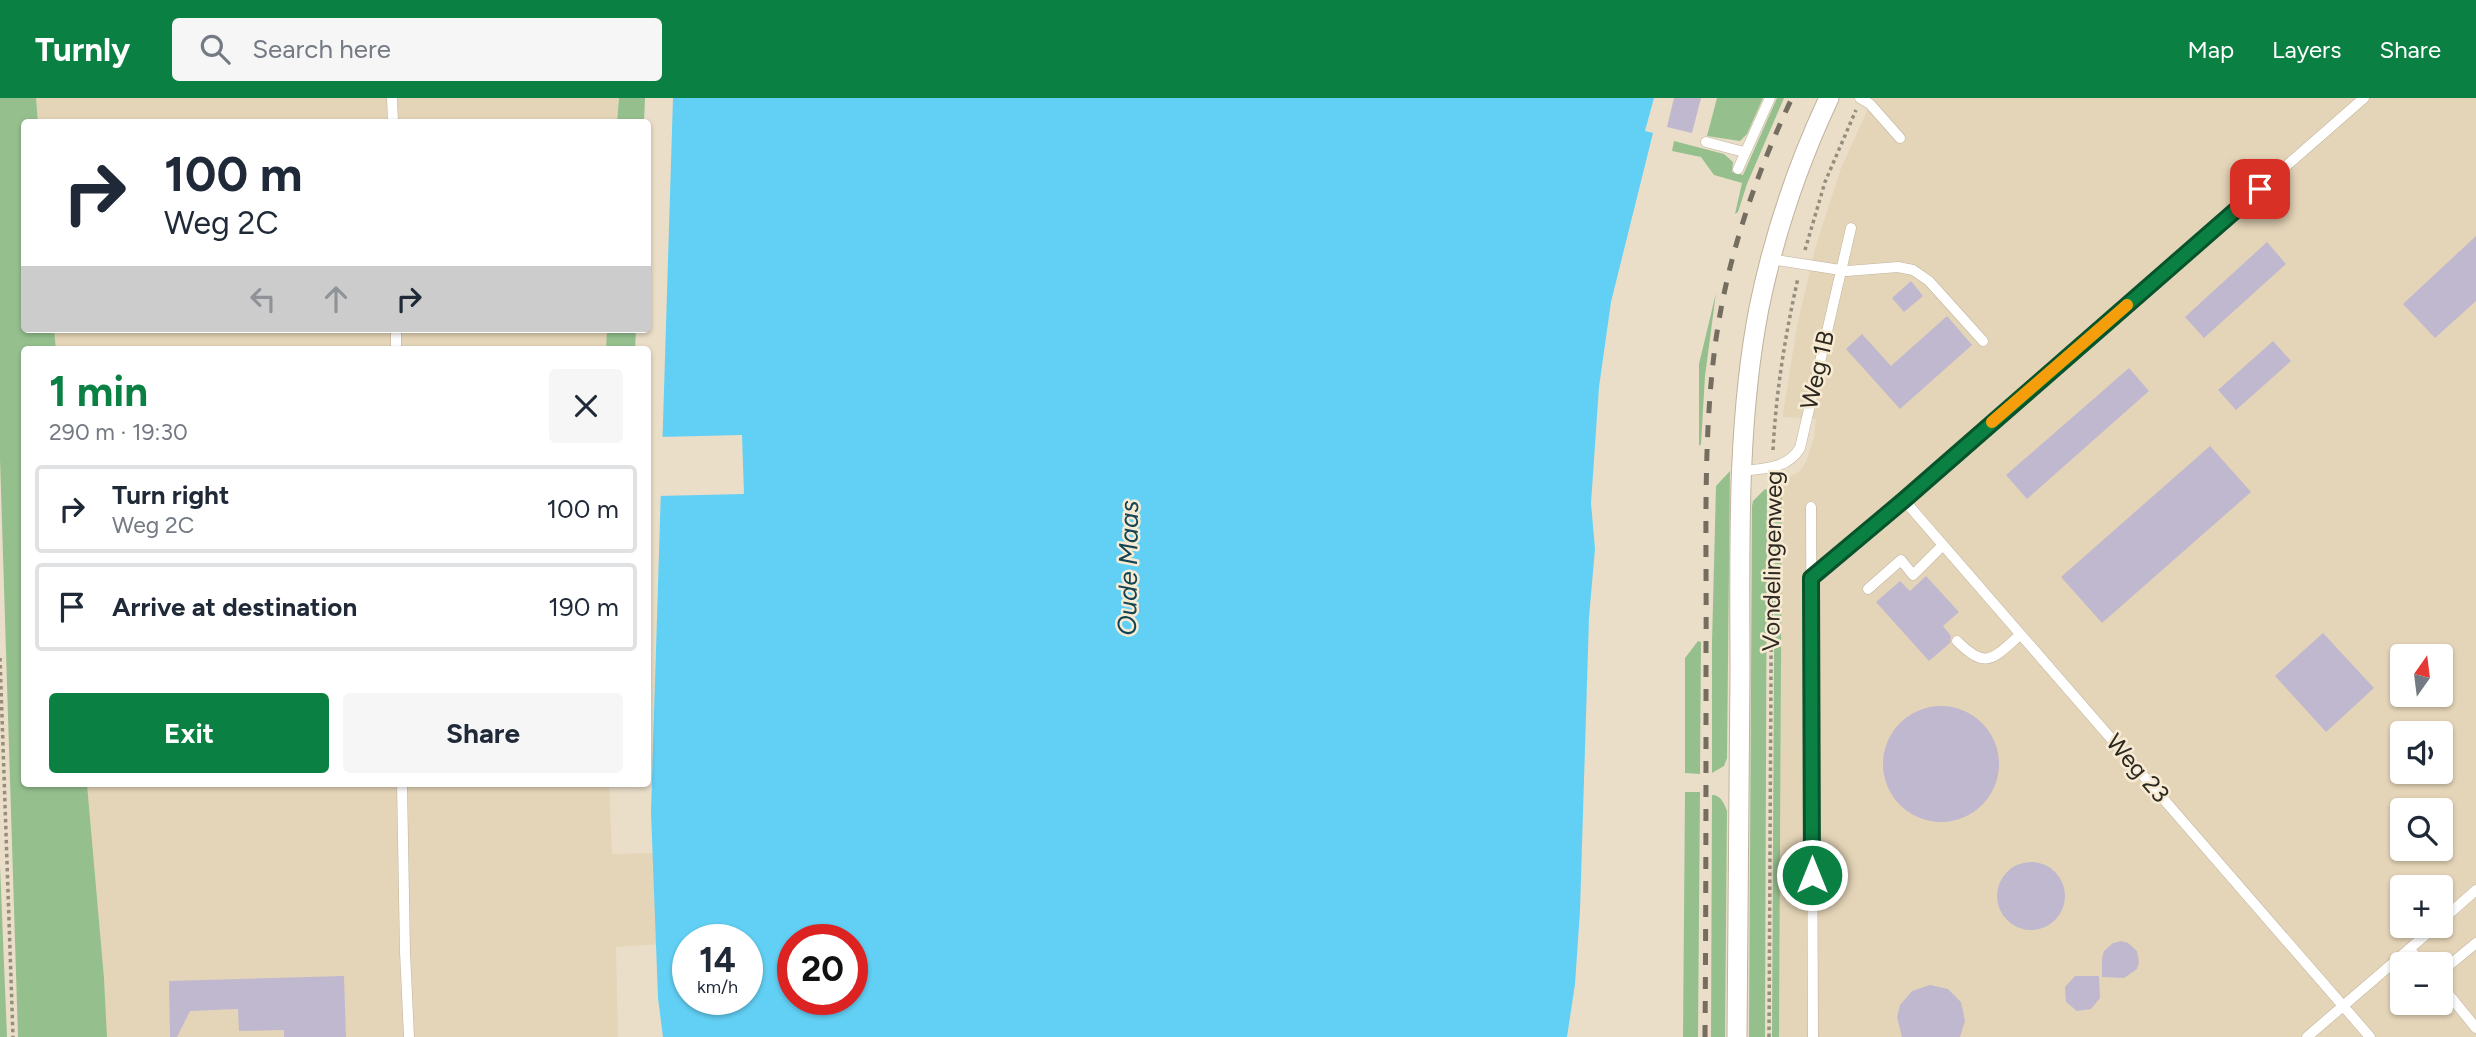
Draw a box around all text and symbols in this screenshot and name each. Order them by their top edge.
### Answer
search box [172,18,662,81]
text: Turnly [35,30,130,69]
icon: search [196,30,234,68]
text: Search here [252,33,391,65]
text: Map [2187,35,2234,64]
text: Layers [2272,35,2341,64]
text: Share [2379,35,2441,64]
text: 100 m [164,144,303,203]
icon: right [49,147,140,238]
pin [2230,159,2290,219]
icon: arrive [2241,170,2279,208]
text: Weg 2C [164,204,279,242]
icon: left [244,280,282,318]
icon: ahead [317,280,355,318]
icon: right [390,280,428,318]
street label: Weg 1B [1794,328,1840,412]
text: 1 min [49,366,148,417]
button: close [549,369,623,443]
text: 290 m · 19:30 [49,418,188,446]
street label: Vondelingenweg [1756,470,1788,652]
text: Turn right [112,479,229,511]
icon: right [53,490,91,528]
text: 100 m [546,493,619,525]
water label: Oude Maas [1111,500,1145,636]
text: Weg 2C [112,511,194,539]
icon: arrive [53,588,91,626]
text: Arrive at destination [112,591,357,623]
text: 190 m [548,591,619,623]
north arrow [2390,644,2454,707]
map controls [2390,644,2453,1015]
button: Exit [49,693,329,773]
button: Share [343,693,623,773]
button: sound [2390,721,2453,784]
street label: Weg 23 [2100,728,2176,808]
button: search [2390,798,2453,861]
position arrow [1775,838,1849,912]
button: + [2390,875,2453,938]
speed limit sign: 20 [777,924,868,1015]
text: 14 [699,939,736,981]
button: − [2390,952,2453,1015]
text: km/h [697,976,738,998]

